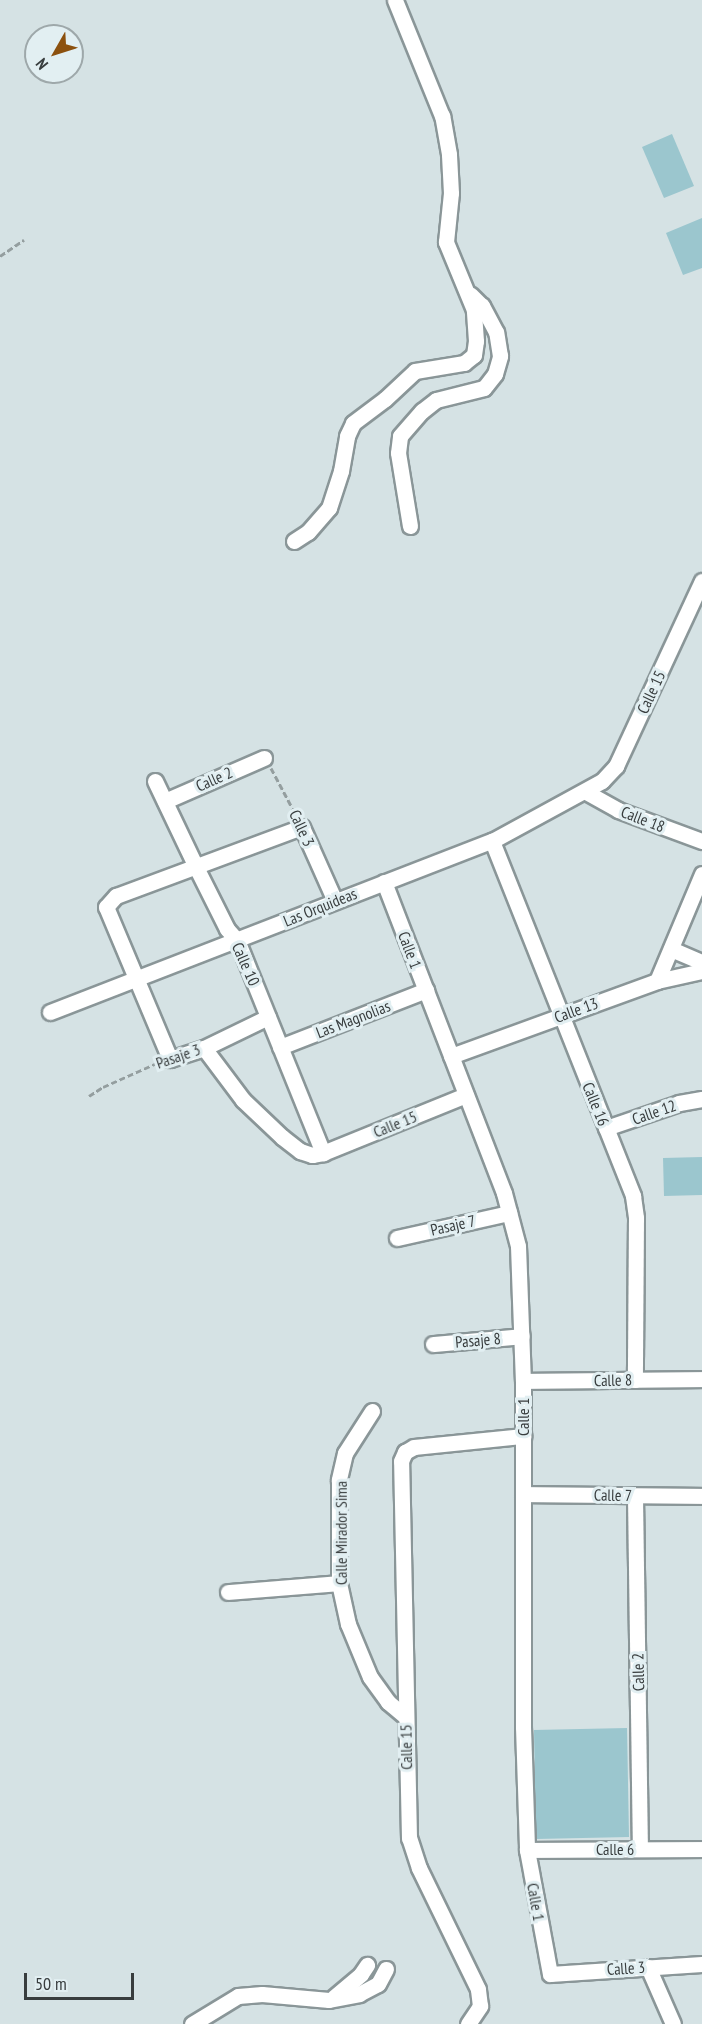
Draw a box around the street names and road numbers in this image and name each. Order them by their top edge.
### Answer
street label: Calle 15 [633,667,669,717]
street label: Calle 2 [193,762,235,796]
street label: Calle 18 [618,802,668,836]
street label: Calle 3 [285,807,319,849]
street label: Las Orquideas [280,884,360,930]
street label: Calle 1 [394,929,426,971]
street label: Calle 10 [228,939,264,989]
street label: Calle 13 [551,993,601,1027]
street label: Las Magnolias [313,996,393,1042]
street label: Pasaje 3 [153,1039,203,1073]
street label: Calle 16 [579,1079,613,1129]
street label: Calle 12 [629,1096,679,1128]
street label: Calle 15 [370,1107,420,1141]
street label: Pasaje 7 [429,1211,477,1239]
street label: Pasaje 8 [454,1328,502,1352]
street label: Calle 8 [594,1370,632,1390]
street label: Calle 1 [513,1398,533,1436]
street label: Calle Mirador Sima [331,1481,351,1585]
street label: Calle 7 [594,1485,632,1505]
street label: Calle 2 [628,1653,648,1691]
street label: Calle 15 [396,1724,416,1770]
street label: Calle 6 [596,1839,634,1859]
street label: Calle 1 [523,1882,549,1922]
street label: Calle 3 [606,1957,646,1979]

